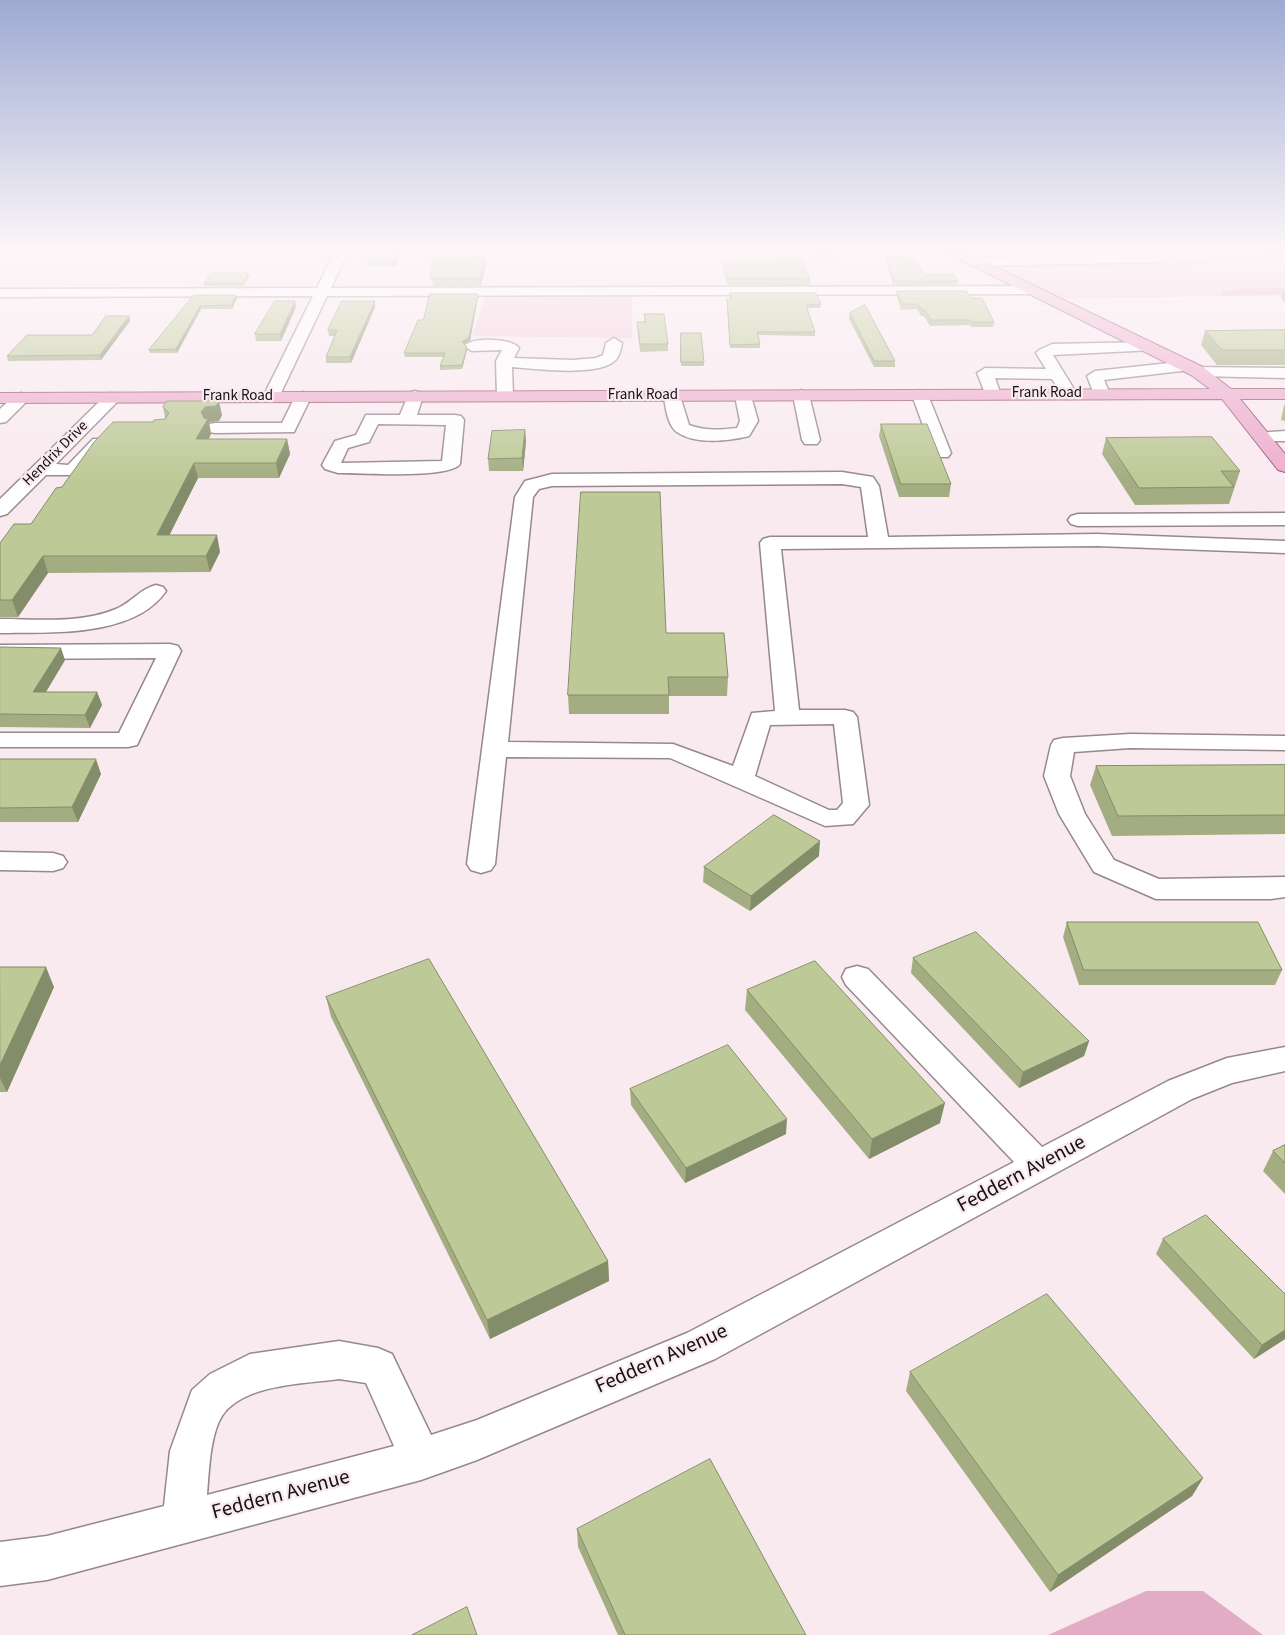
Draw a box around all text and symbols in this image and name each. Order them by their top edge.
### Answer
street label: Frank Road [1012,385,1082,403]
street label: Frank Road [608,387,678,405]
street label: Frank Road [203,388,273,406]
street label: Hendrix Drive [20,418,92,490]
street label: Feddern Avenue [953,1131,1091,1219]
street label: Feddern Avenue [592,1320,732,1400]
street label: Feddern Avenue [209,1465,353,1527]

